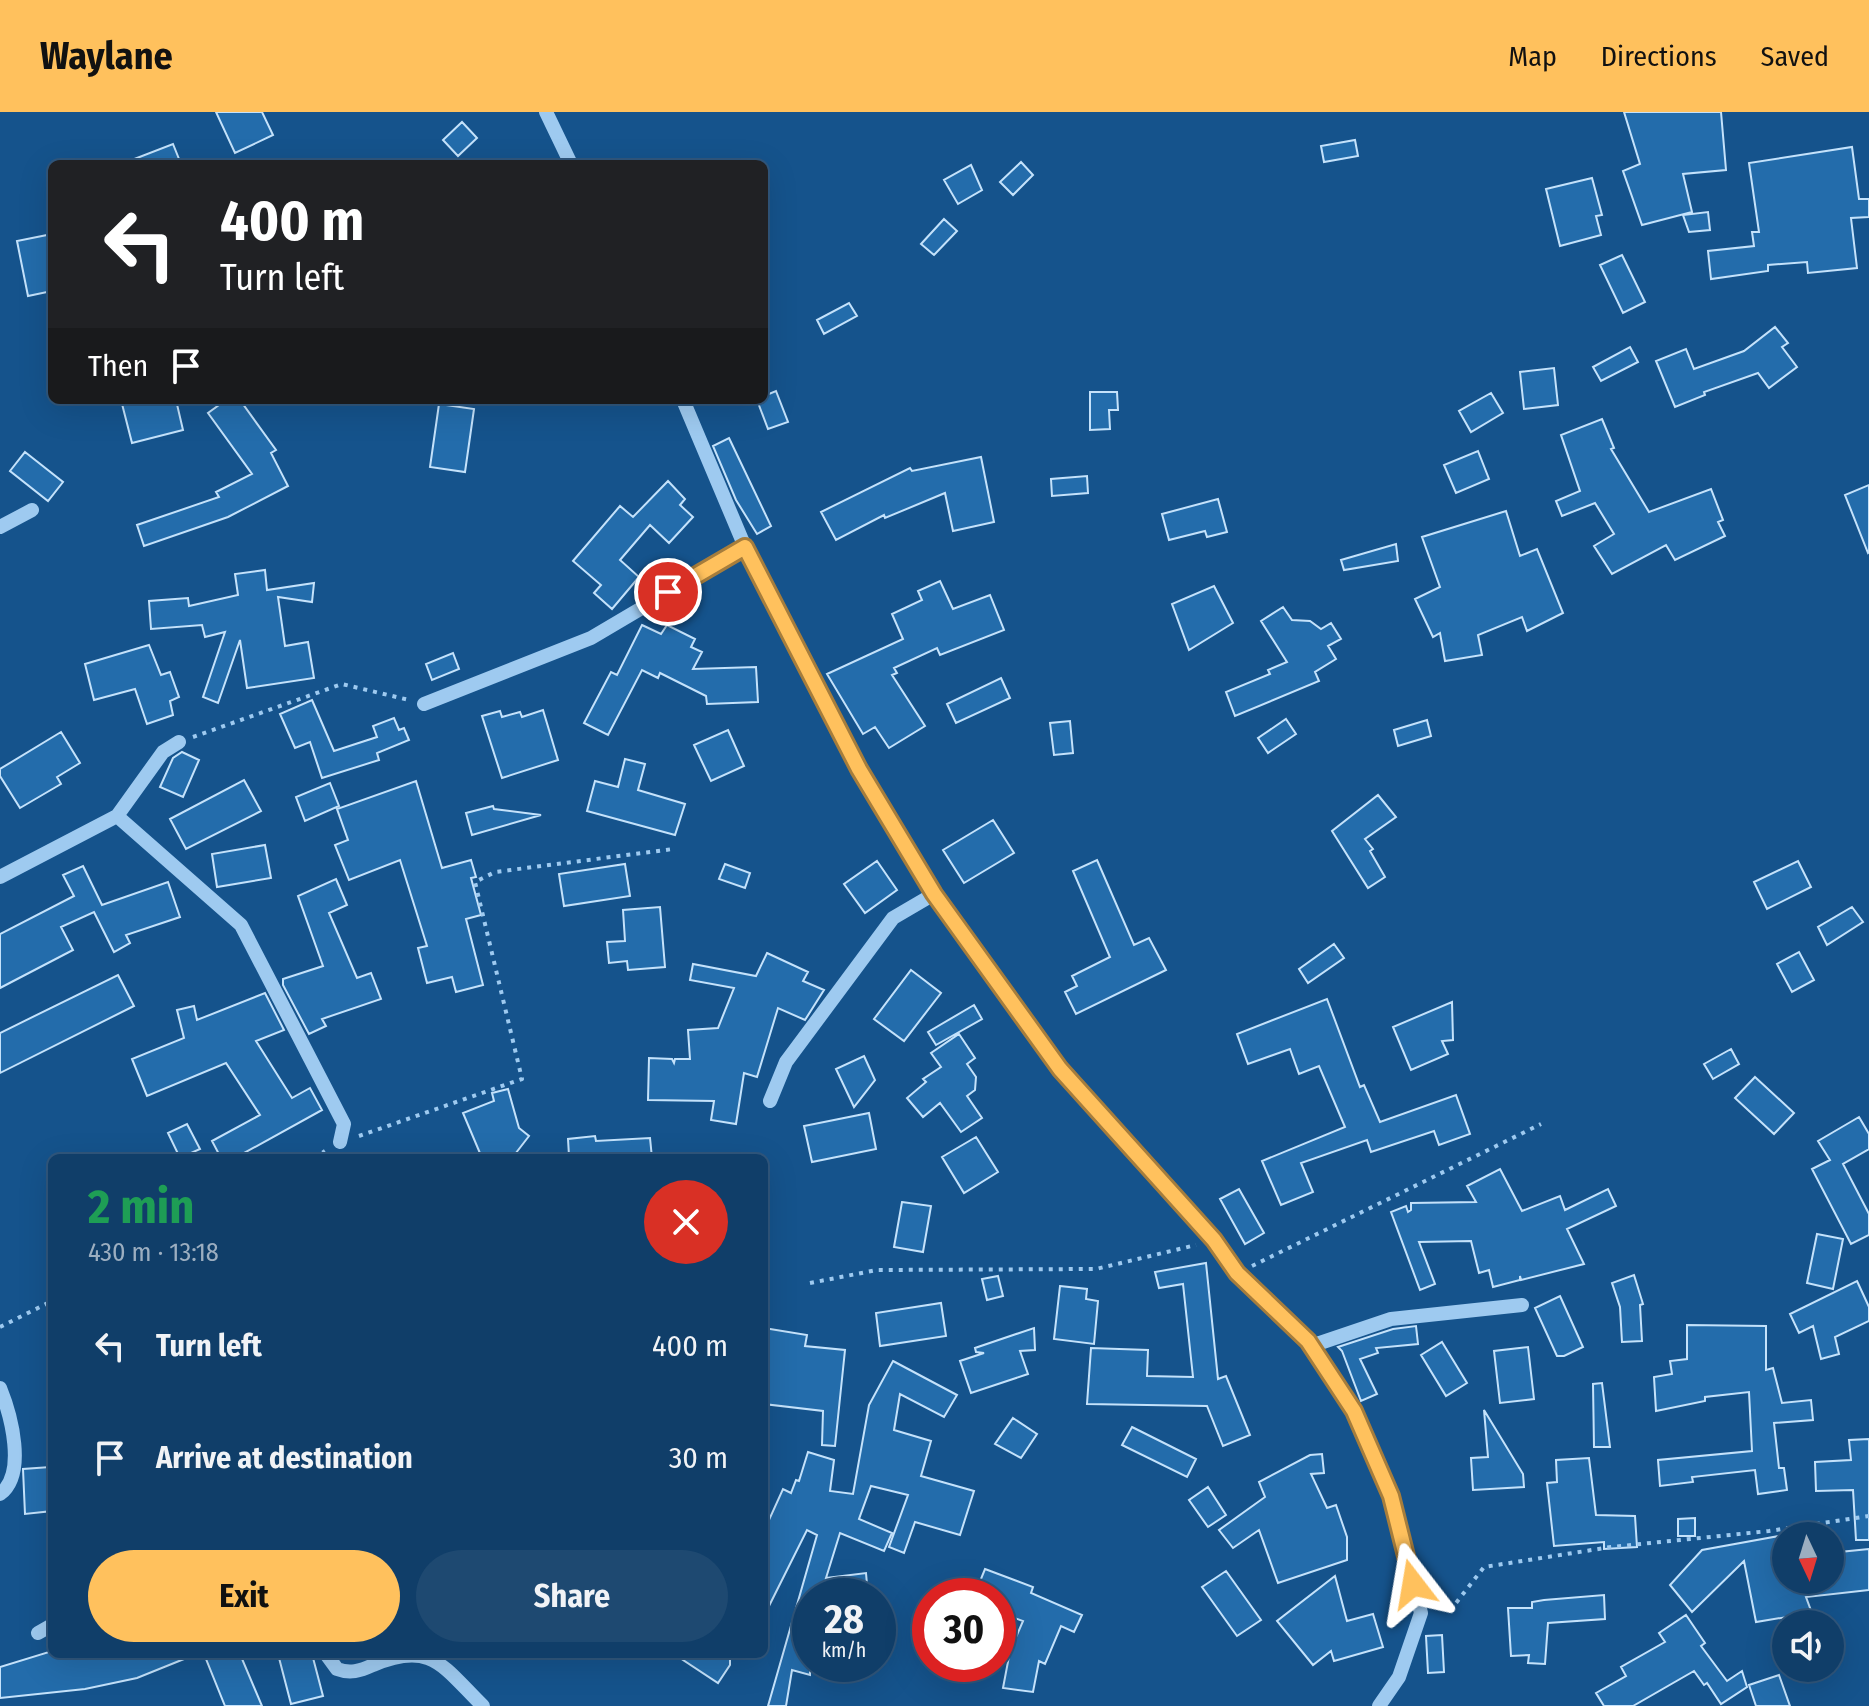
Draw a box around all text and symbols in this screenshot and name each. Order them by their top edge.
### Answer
text: Waylane [40,33,173,79]
text: Map [1508,40,1557,73]
text: Directions [1601,40,1717,73]
text: Saved [1761,40,1829,73]
text: 400 m [220,188,364,255]
icon: left [88,192,192,296]
text: Turn left [220,256,344,300]
icon: arrive [164,344,208,388]
text: Then [88,348,148,384]
pin [634,558,702,626]
icon: arrive [646,570,690,614]
text: 2 min [88,1178,194,1236]
button: close [644,1180,728,1264]
text: 430 m · 13:18 [88,1237,219,1268]
icon: left [88,1324,132,1368]
text: Turn left [156,1328,262,1364]
text: 400 m [652,1328,728,1364]
icon: arrive [88,1436,132,1480]
text: Arrive at destination [156,1440,413,1476]
text: 30 m [669,1440,728,1476]
north arrow [1772,1522,1844,1594]
map controls [1772,1522,1844,1682]
position arrow [1371,1542,1455,1626]
button: Exit [88,1550,400,1642]
button: Share [416,1550,728,1642]
speed limit sign: 30 [912,1578,1016,1682]
text: 28 [824,1596,864,1644]
button: sound [1772,1610,1844,1682]
text: km/h [822,1638,866,1662]

